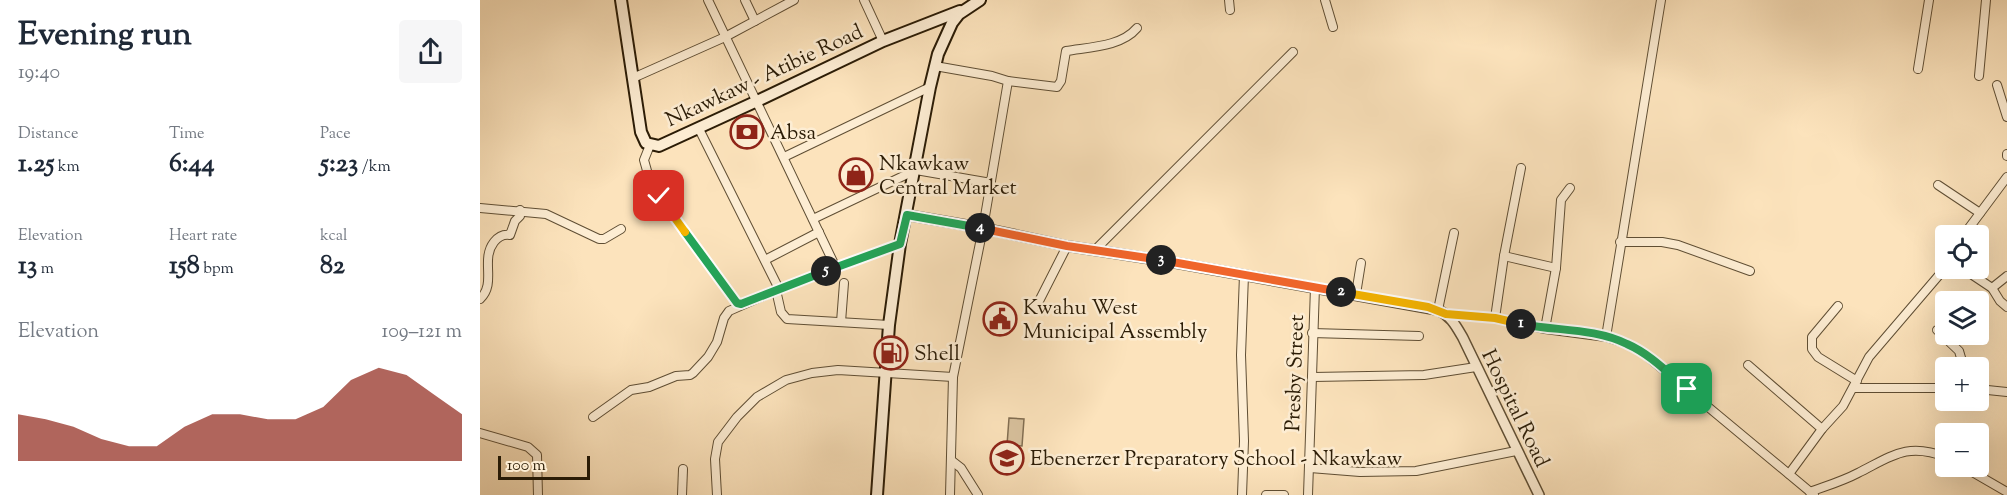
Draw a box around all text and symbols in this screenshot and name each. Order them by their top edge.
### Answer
text: Evening run [18,12,192,60]
street label: Nkawkaw - Atibie Road [661,18,869,136]
button: share [399,20,462,83]
text: 19:40 [18,59,60,88]
bank icon: Absa [729,114,765,150]
place label: Absa [770,119,817,149]
text: Distance [18,123,78,146]
text: Time [169,123,205,146]
text: Pace [320,123,351,146]
text: 1.25 [18,146,54,183]
text: 6:44 [169,146,215,183]
text: 5:23 [320,146,358,183]
place label: Nkawkaw Central Market [879,150,1017,204]
text: km [54,156,80,179]
text: /km [358,156,391,179]
shop icon: Nkawkaw Central Market [838,157,874,193]
pin [633,170,684,221]
icon: check [642,179,675,212]
pin: 4 [965,213,995,243]
text: 4 [976,216,984,239]
text: Elevation [18,225,83,248]
text: Heart rate [169,225,237,248]
text: kcal [320,225,348,248]
map controls [1935,225,1989,477]
button: locate [1935,225,1989,279]
pin: 3 [1146,245,1176,275]
text: 13 [18,248,37,285]
text: 158 [169,248,200,285]
text: 82 [320,248,345,285]
text: 3 [1158,248,1164,271]
pin: 5 [811,256,841,286]
text: m [37,258,54,281]
text: bpm [200,258,234,281]
text: 5 [823,259,829,282]
pin: 2 [1326,277,1356,307]
text: 2 [1337,280,1345,303]
button: layers [1935,291,1989,345]
place label: Kwahu West Municipal Assembly [1023,294,1208,348]
public building icon: Kwahu West Municipal Assembly [982,301,1018,337]
pin: 1 [1506,309,1536,339]
text: 1 [1518,312,1524,335]
street label: Presby Street [1279,314,1313,432]
text: Elevation [18,318,99,347]
text: 109–121 m [382,318,462,347]
fuel station icon: Shell [873,335,909,371]
place label: Shell [914,340,960,370]
street label: Hospital Road [1473,345,1556,473]
button: + [1935,357,1989,411]
pin [1661,363,1712,414]
icon: arrive [1670,372,1703,405]
button: − [1935,423,1989,477]
school or university icon: Ebenerzer Preparatory School - Nkawkaw [989,440,1025,476]
place label: Ebenerzer Preparatory School - Nkawkaw [1030,445,1402,475]
scale bar [498,453,590,480]
text: 100 m [507,455,546,478]

